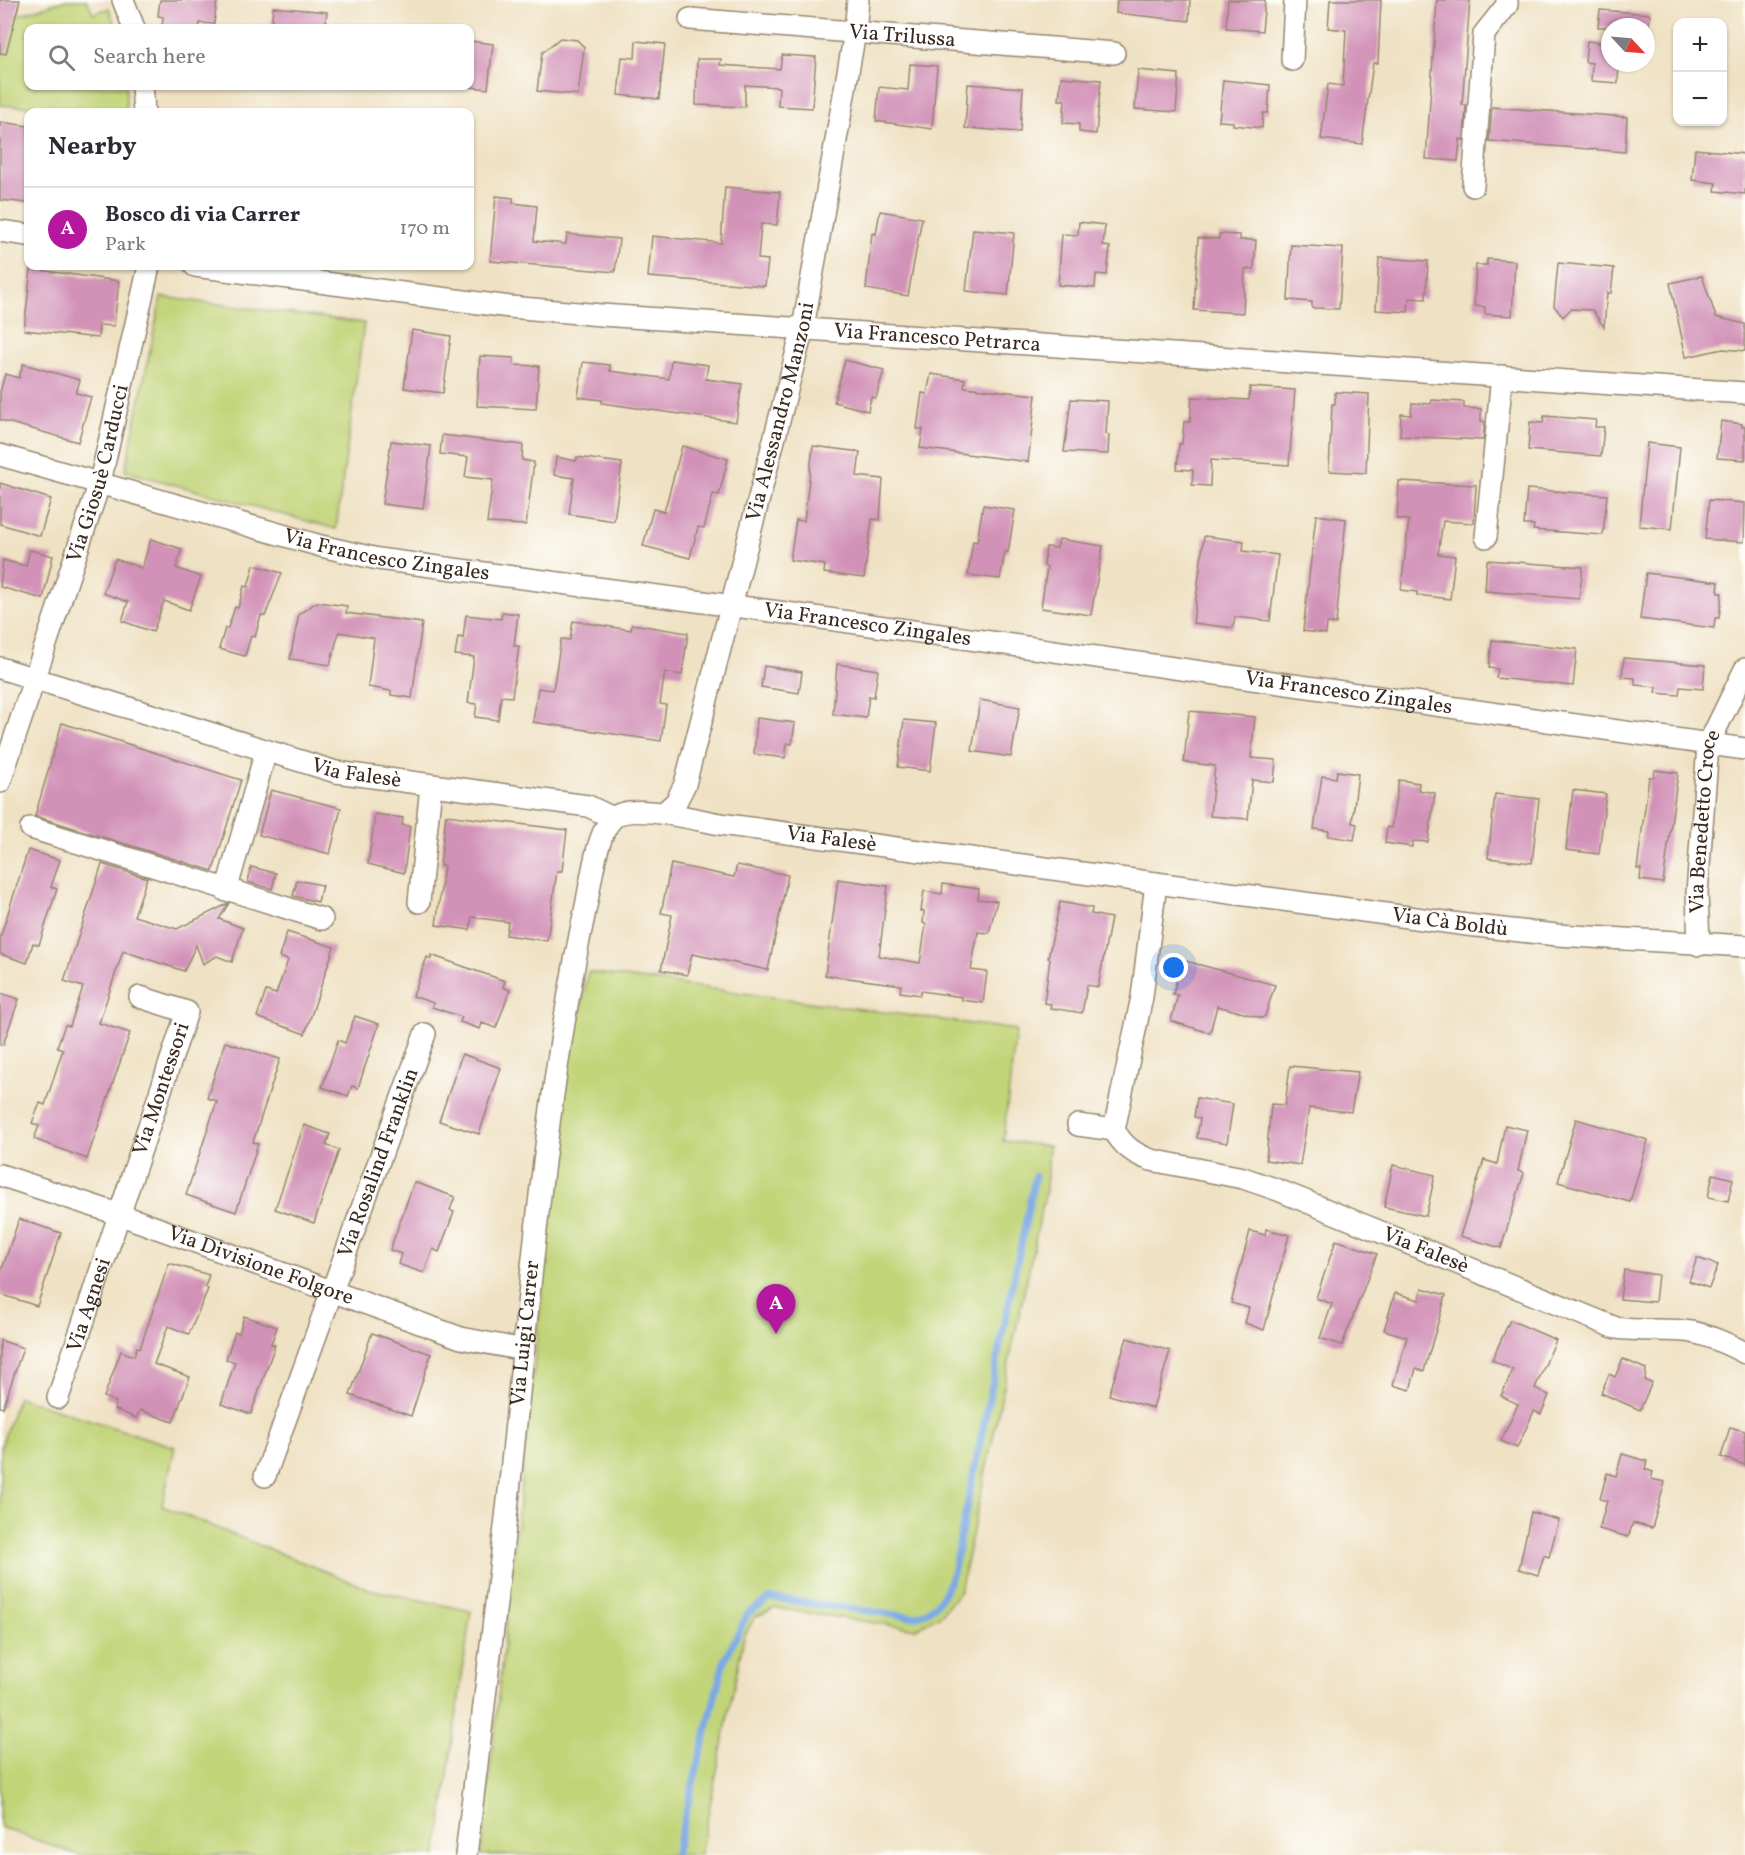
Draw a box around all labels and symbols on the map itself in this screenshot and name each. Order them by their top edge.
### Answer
street label: Via Trilussa [848,17,957,55]
north arrow [1601,18,1655,72]
street label: Via Alessandro Manzoni [739,300,822,525]
street label: Via Francesco Petrarca [833,316,1042,359]
street label: Via Giosuè Carducci [60,381,136,567]
street label: Via Francesco Zingales [280,522,491,588]
street label: Via Francesco Zingales [762,596,973,654]
street label: Via Francesco Zingales [1243,664,1454,722]
street label: Via Benedetto Croce [1682,724,1728,914]
street label: Via Falesè [308,751,403,795]
street label: Via Falesè [785,819,879,860]
street label: Via Cà Boldù [1390,900,1510,944]
your location [1159,953,1188,982]
street label: Via Montessori [126,1018,197,1159]
street label: Via Rosalind Franklin [331,1064,426,1262]
street label: Via Divisione Folgore [164,1219,358,1312]
street label: Via Falesè [1378,1220,1473,1281]
street label: Via Agnesi [60,1254,118,1356]
street label: Via Luigi Carrer [503,1259,547,1408]
pin: A [756,1284,796,1334]

